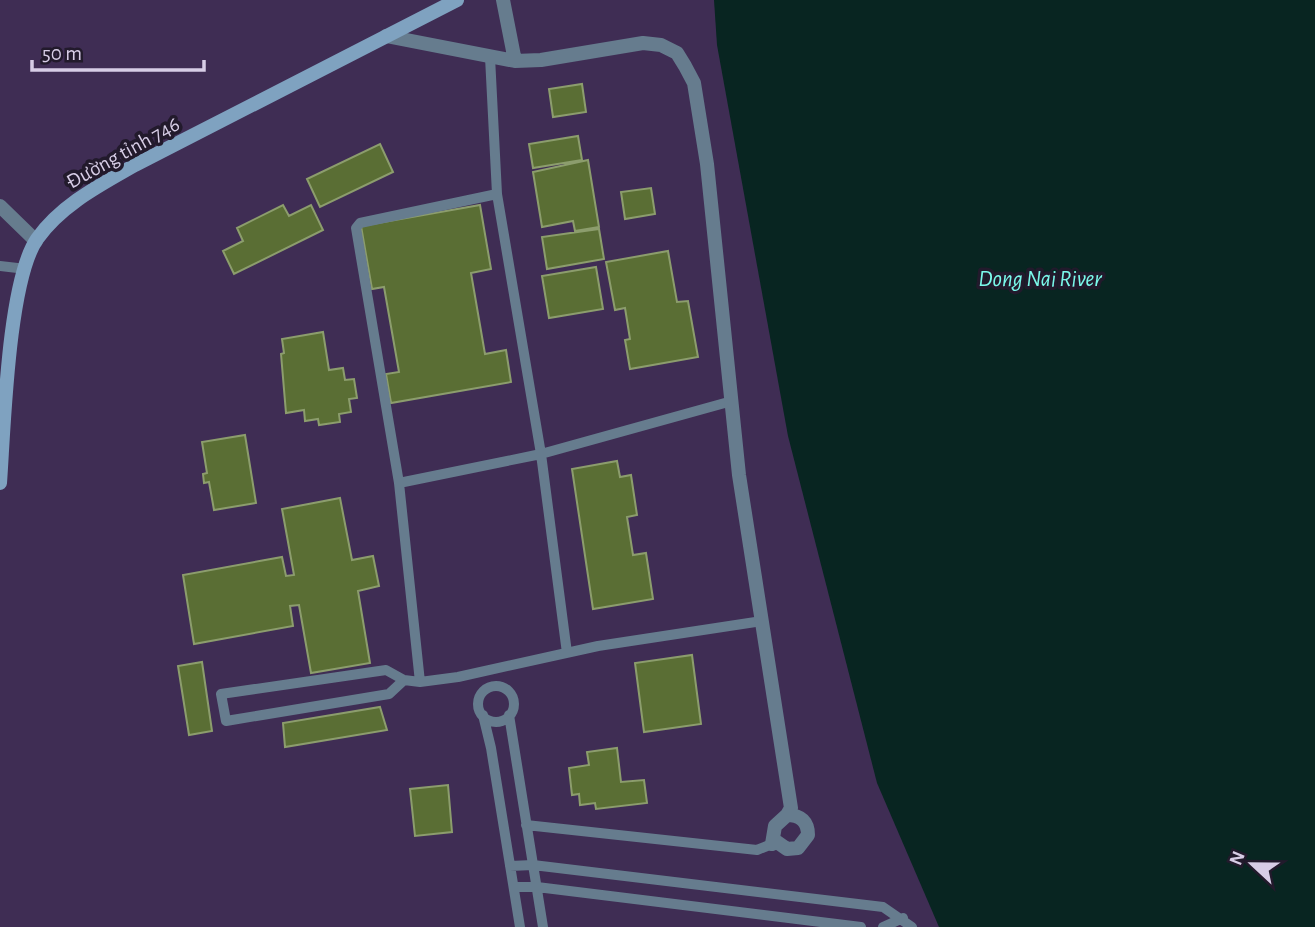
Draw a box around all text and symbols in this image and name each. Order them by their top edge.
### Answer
scale bar [32,28,203,72]
text: 50 m [42,43,82,64]
street label: Đường tỉnh 746 [63,113,183,193]
water label: Dong Nai River [978,268,1102,291]
north arrow [1217,829,1287,899]
text: N [1226,849,1249,868]

